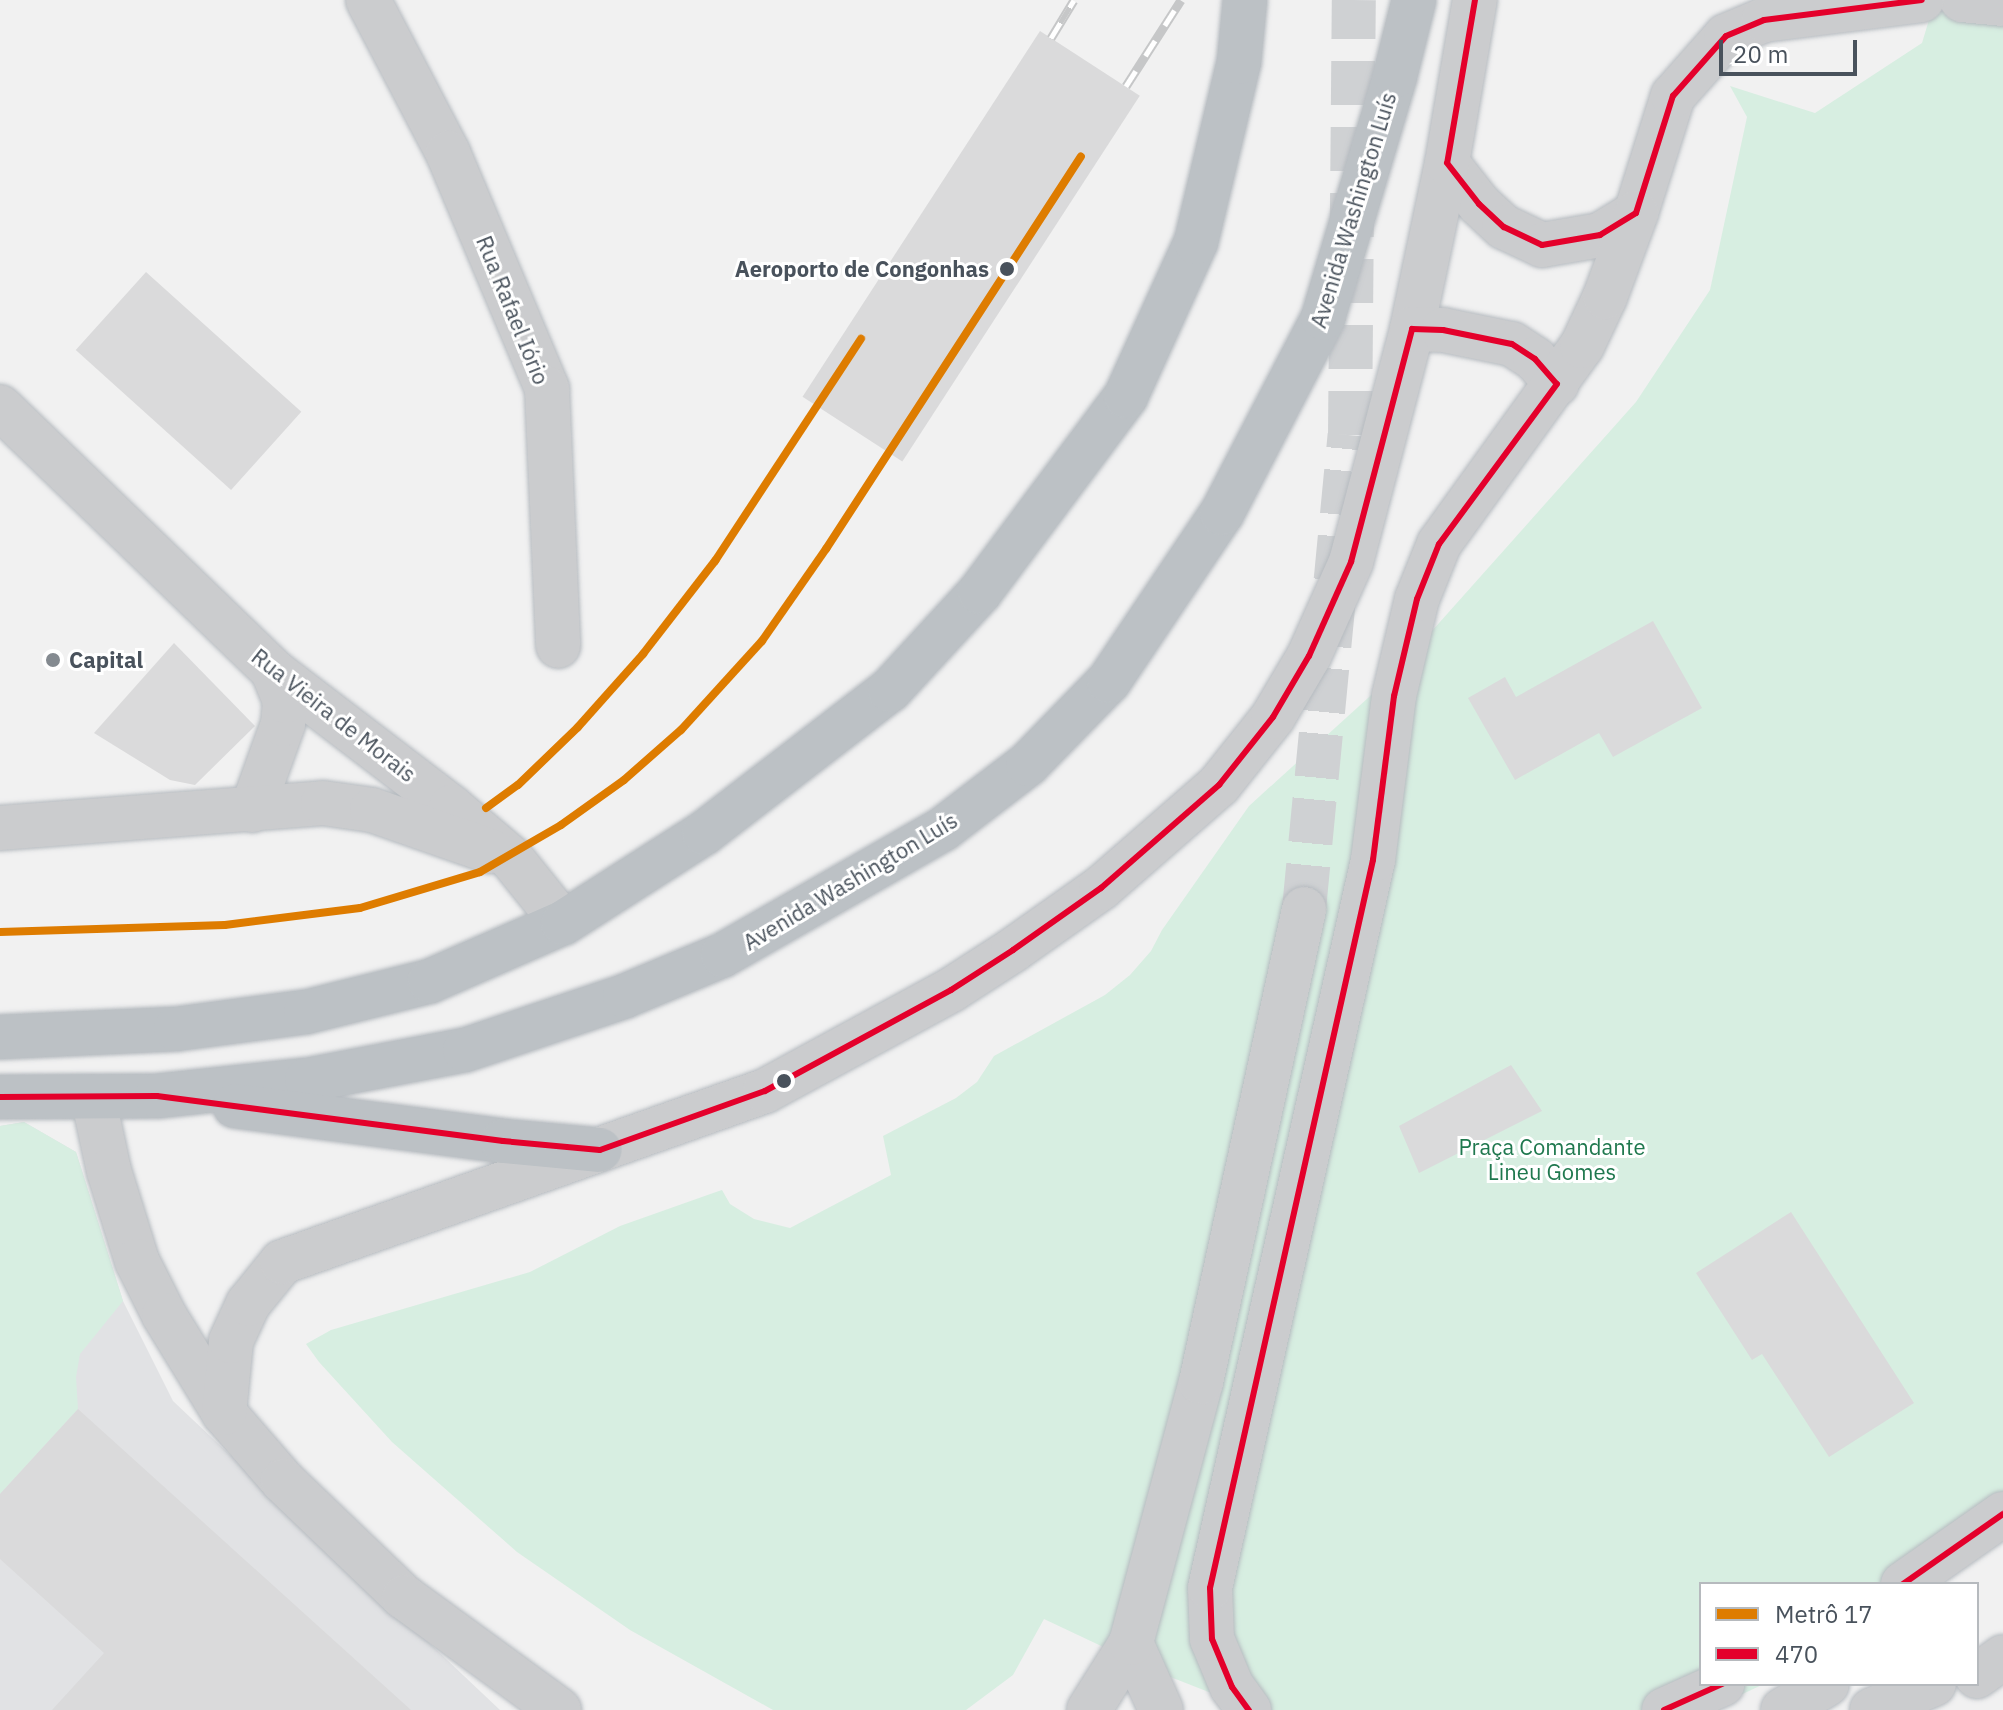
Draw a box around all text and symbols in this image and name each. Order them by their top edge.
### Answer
scale bar [1723,24,1861,74]
text: 20 m [1733,38,1788,70]
street label: Avenida Washington Luís [1305,89,1401,331]
street label: Rua Rafael Iório [471,232,555,388]
place label: Aeroporto de Congonhas [735,256,989,282]
marker: Aeroporto de Congonhas [996,258,1018,280]
street label: Rua Vieira de Morais [247,643,421,787]
place label: Capital [69,647,143,673]
marker: Capital [44,651,62,669]
street label: Avenida Washington Luís [738,807,962,955]
unlabelled marker [776,1073,792,1089]
park label: Praça Comandante Lineu Gomes [1459,1133,1645,1184]
legend [1699,1582,1979,1686]
text: Metrô 17 [1775,1598,1873,1630]
text: 470 [1775,1638,1818,1670]

